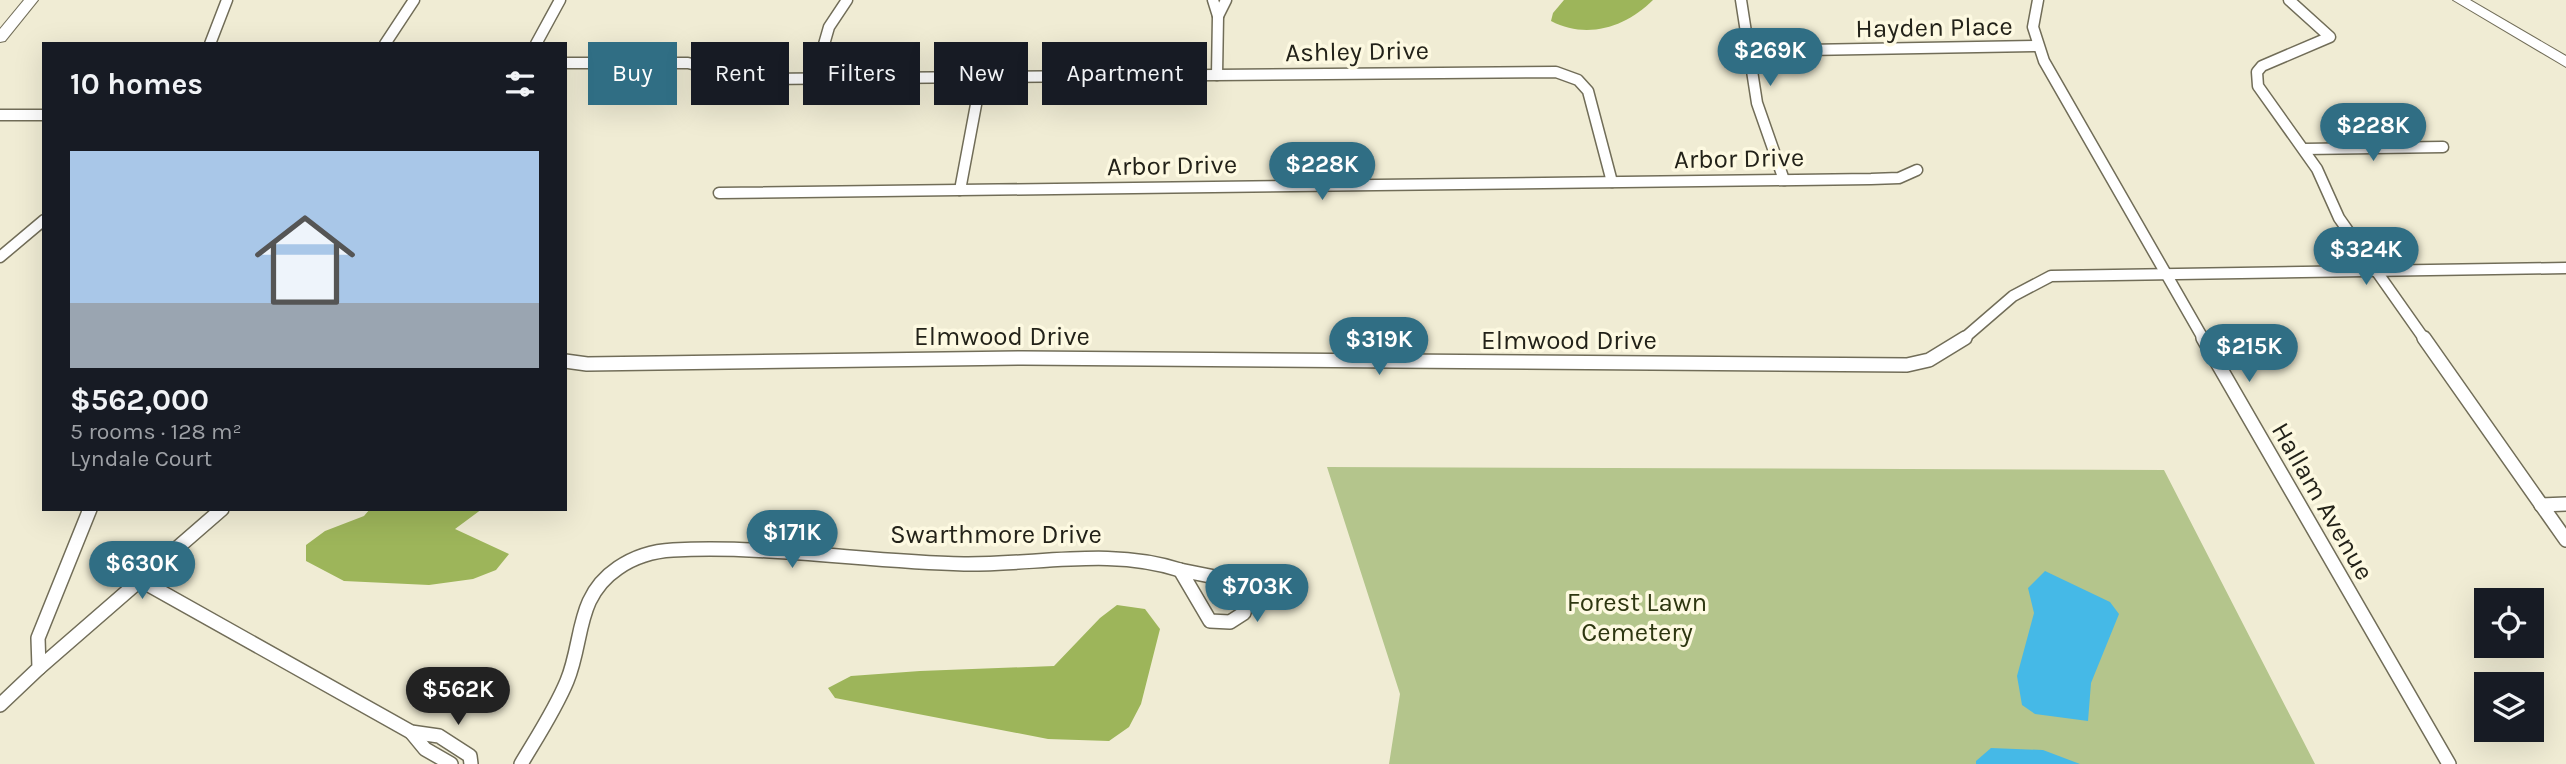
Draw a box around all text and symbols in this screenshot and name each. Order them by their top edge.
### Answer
street label: Hayden Place [1855,11,2013,44]
pin: $269K [1721,28,1819,88]
street label: Ashley Drive [1285,35,1429,68]
text: $269K [1734,37,1806,64]
chip: Buy [588,42,677,105]
chip: Rent [691,42,789,105]
chip: Filters [803,42,920,105]
chip: New [934,42,1028,105]
chip: Apartment [1042,42,1207,105]
icon: filters [501,65,539,103]
text: 10 homes [70,66,203,102]
pin: $228K [2324,104,2422,163]
text: $228K [2336,112,2410,139]
pin: $228K [1273,142,1371,202]
street label: Arbor Drive [1674,142,1804,175]
street label: Arbor Drive [1107,149,1237,182]
text: $228K [1285,151,1359,178]
icon: home [242,197,368,323]
pin: $324K [2317,228,2415,287]
text: $324K [2330,236,2402,263]
pin: $319K [1330,318,1428,377]
street label: Elmwood Drive [914,321,1090,352]
pin: $215K [2200,324,2298,384]
street label: Elmwood Drive [1481,325,1657,356]
text: $319K [1345,326,1413,353]
text: $215K [2216,333,2282,360]
text: $562,000 [70,382,209,418]
street label: Hallam Avenue [2265,417,2380,585]
text: 5 rooms · 128 m² [70,418,242,445]
text: Lyndale Court [70,445,212,472]
pin: $171K [743,510,841,570]
text: $171K [763,519,821,546]
street label: Swarthmore Drive [890,519,1102,550]
pin: $630K [93,542,191,601]
text: $630K [105,550,179,577]
pin: $703K [1208,564,1306,624]
text: $703K [1221,573,1293,600]
park label: Forest Lawn Cemetery [1567,587,1707,648]
map controls [2474,588,2544,742]
button: locate [2474,588,2544,658]
pin: $562K [409,668,507,727]
button: layers [2474,672,2544,742]
text: $562K [422,676,494,703]

